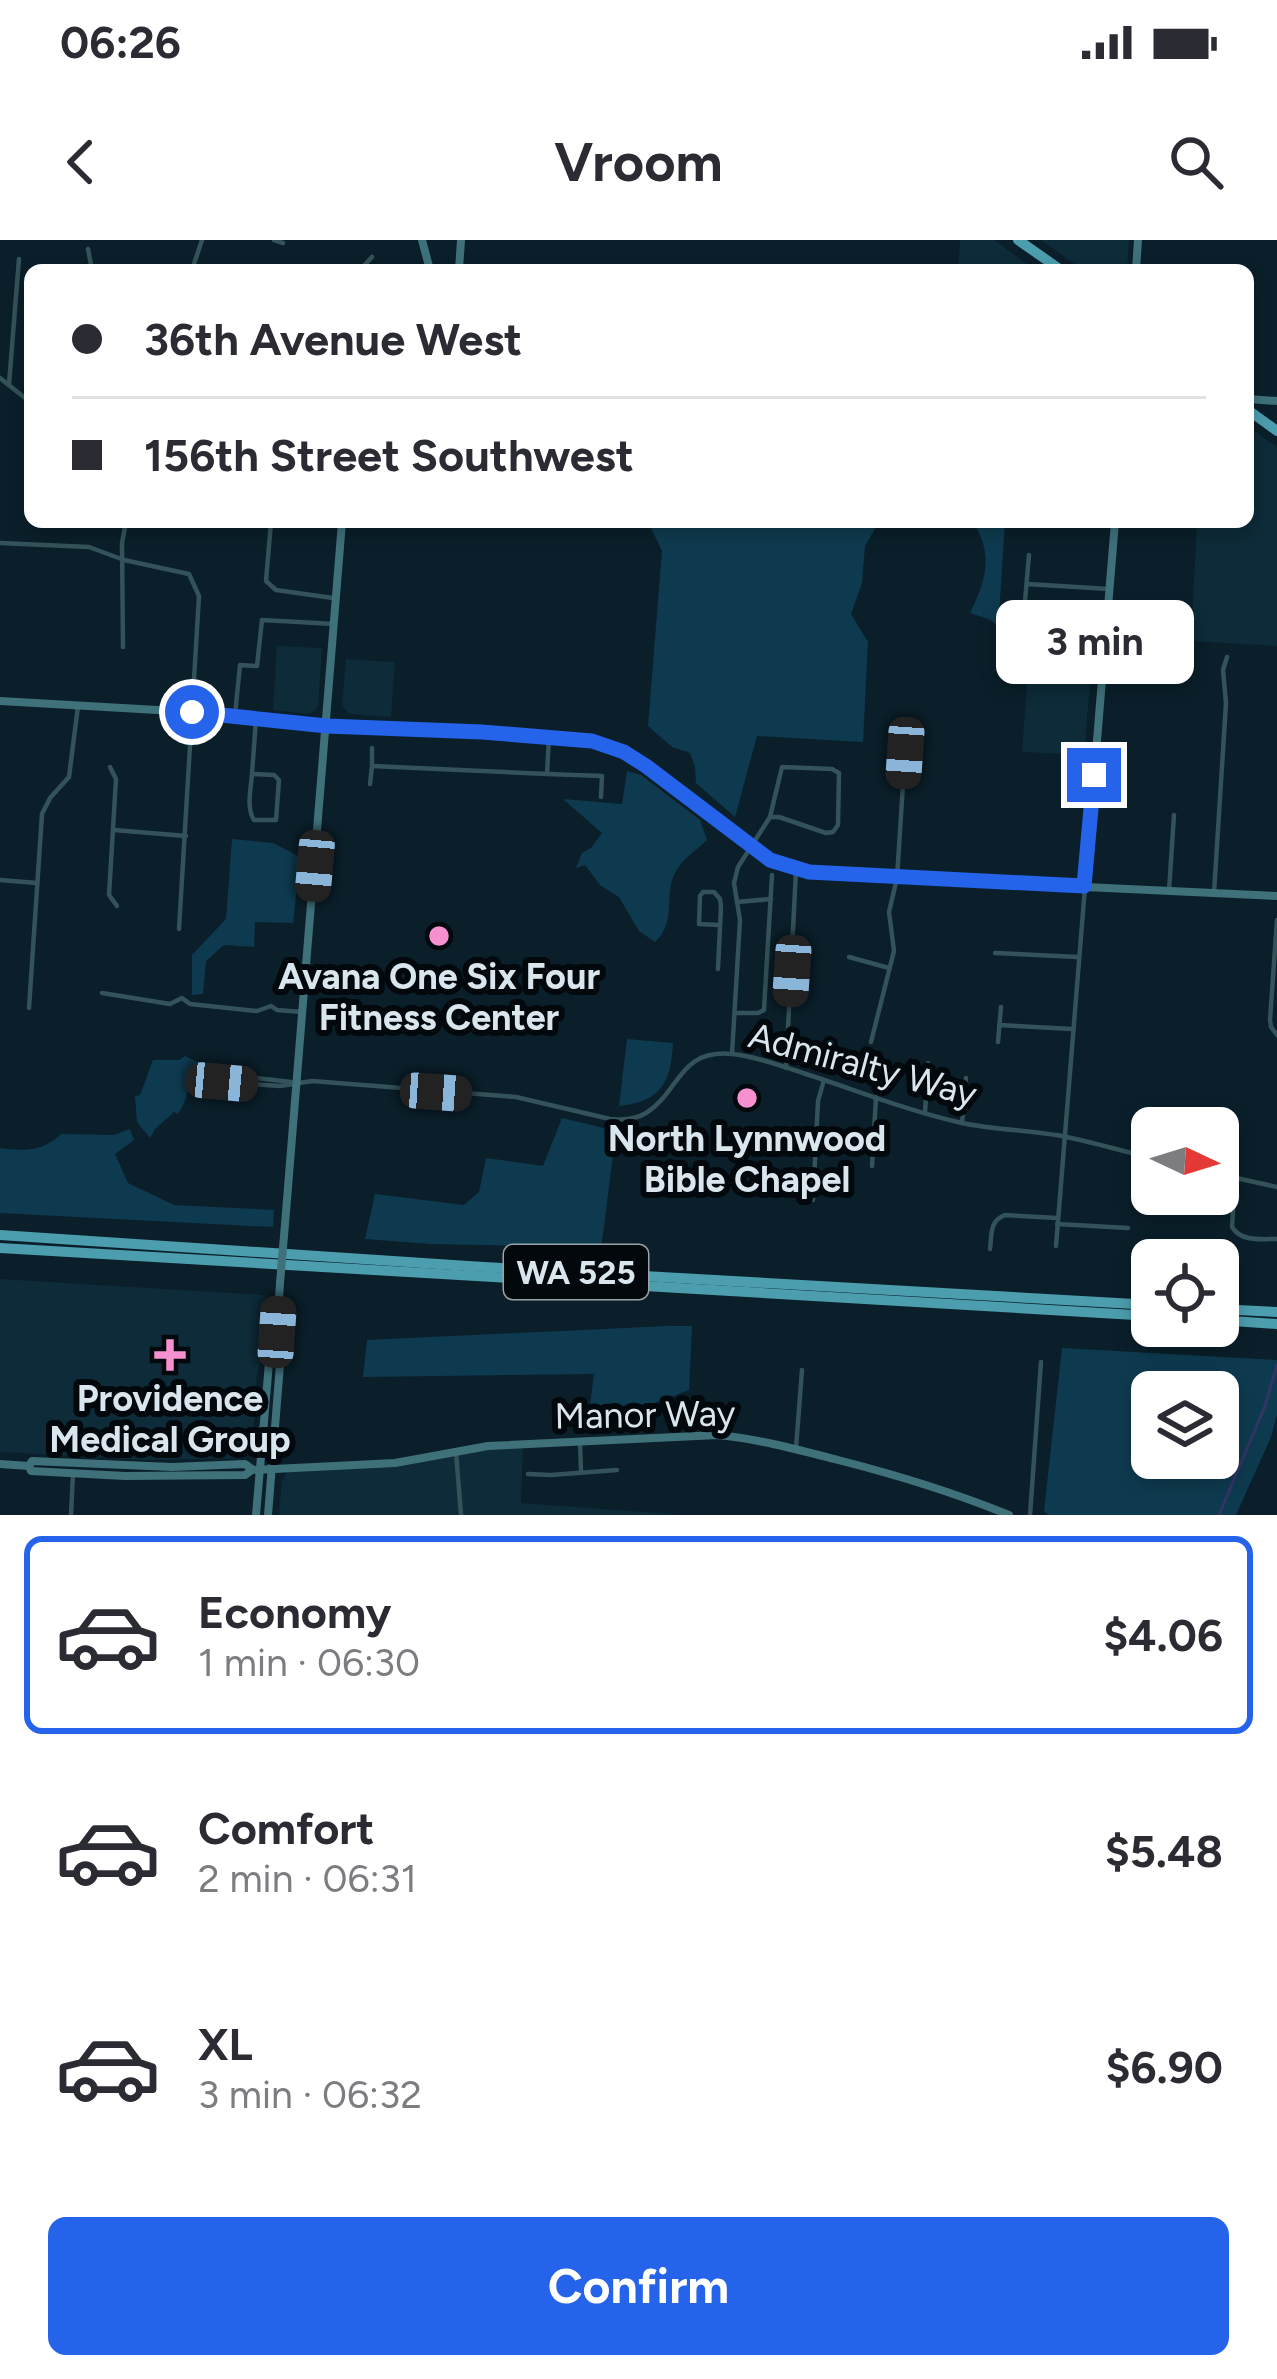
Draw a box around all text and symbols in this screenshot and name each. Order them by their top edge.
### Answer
text: 06:26 [60,15,181,69]
icon: back [48,129,114,195]
icon: search [1163,129,1229,195]
text: Vroom [554,130,723,195]
text: 36th Avenue West [144,312,522,366]
text: 156th Street Southwest [144,428,634,482]
callout: 3 min [995,601,1193,685]
text: 3 min [1046,618,1144,665]
route start [165,685,219,739]
car [885,716,925,790]
route end [1067,748,1121,802]
car [294,829,336,903]
marker: Avana One Six Four Fitness Center [426,923,452,949]
car [772,934,812,1008]
place label: Avana One Six Four Fitness Center [278,955,600,1039]
street label: Admiralty Way [744,1013,982,1116]
car [185,1061,259,1103]
car [399,1072,473,1112]
marker: North Lynnwood Bible Chapel [734,1085,760,1111]
north arrow [1131,1107,1239,1215]
map controls [1131,1107,1239,1479]
place label: North Lynnwood Bible Chapel [608,1117,886,1201]
button: locate [1131,1239,1239,1347]
road number: WA 525 [504,1245,648,1299]
car [257,1295,297,1369]
marker: Providence Medical Group [154,1339,186,1371]
button: layers [1131,1371,1239,1479]
place label: Providence Medical Group [49,1377,291,1461]
street label: Manor Way [554,1391,736,1438]
icon: car [54,1581,162,1689]
text: Economy [198,1585,391,1639]
text: $4.06 [1103,1608,1223,1662]
text: 1 min · 06:30 [198,1639,420,1686]
icon: car [54,1797,162,1905]
text: Comfort [198,1801,374,1855]
text: $5.48 [1105,1824,1223,1878]
text: 2 min · 06:31 [198,1855,417,1902]
icon: car [54,2013,162,2121]
text: XL [198,2017,253,2071]
text: $6.90 [1106,2040,1223,2094]
text: 3 min · 06:32 [198,2071,422,2118]
button: Confirm [48,2217,1229,2355]

